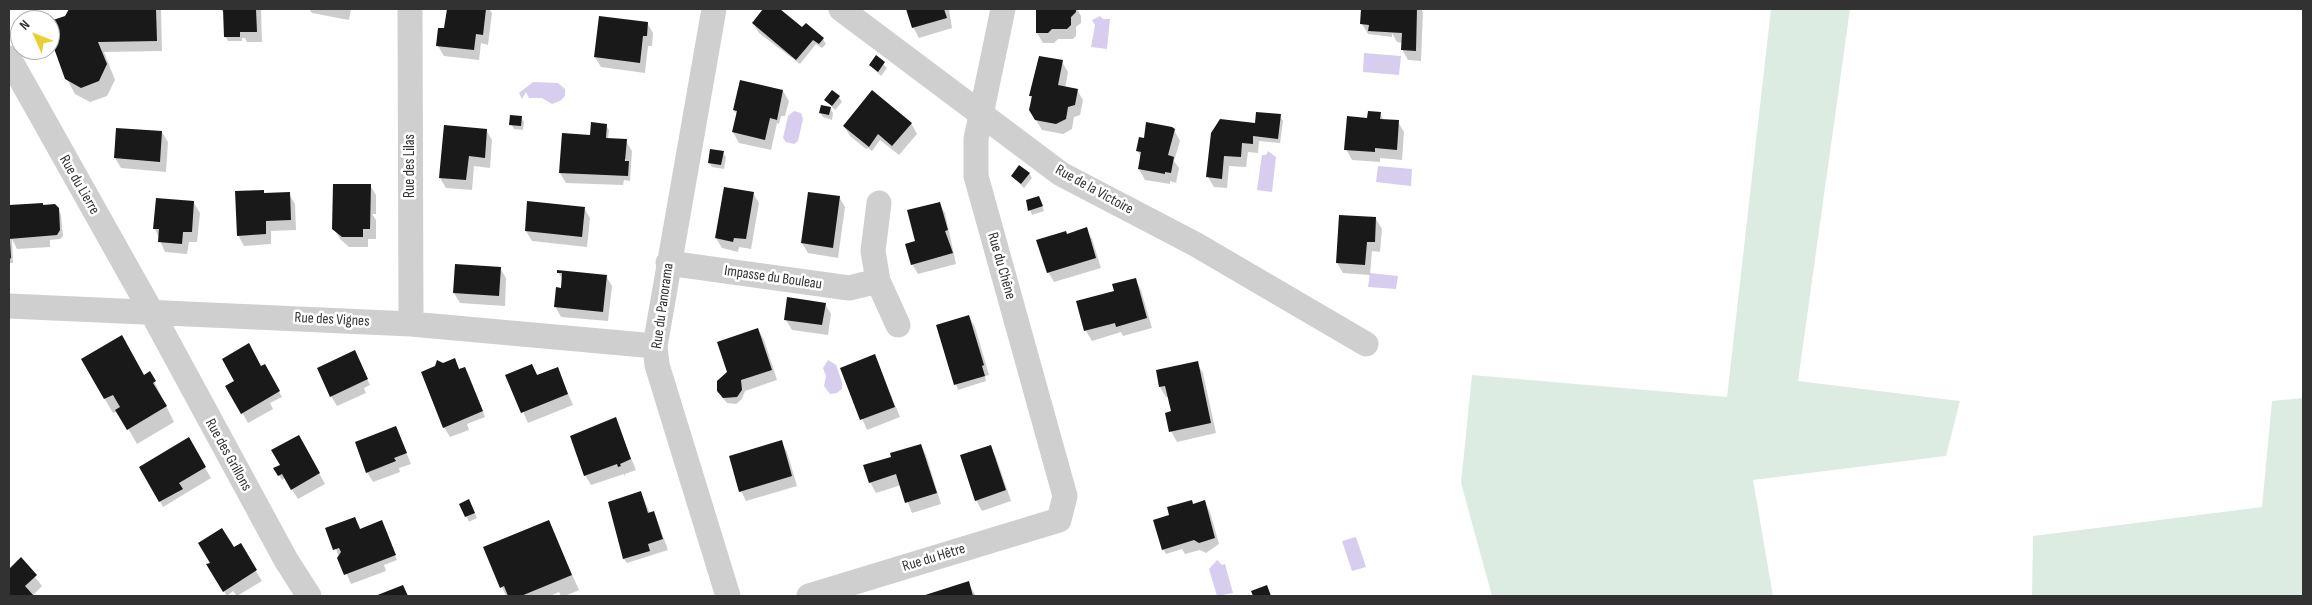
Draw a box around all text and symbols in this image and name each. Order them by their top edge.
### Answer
north arrow [10,10,60,60]
text: N [16,16,33,34]
street label: Rue des Lilas [401,134,419,198]
street label: Rue du Lierre [55,152,103,218]
street label: Rue de la Victoire [1052,161,1136,219]
street label: Rue du Chêne [983,230,1019,302]
street label: Rue du Panorama [648,262,678,350]
street label: Impasse du Bouleau [723,262,823,294]
street label: Rue des Vignes [294,309,370,331]
street label: Rue des Grillons [201,416,255,494]
street label: Rue du Hêtre [900,540,968,576]

